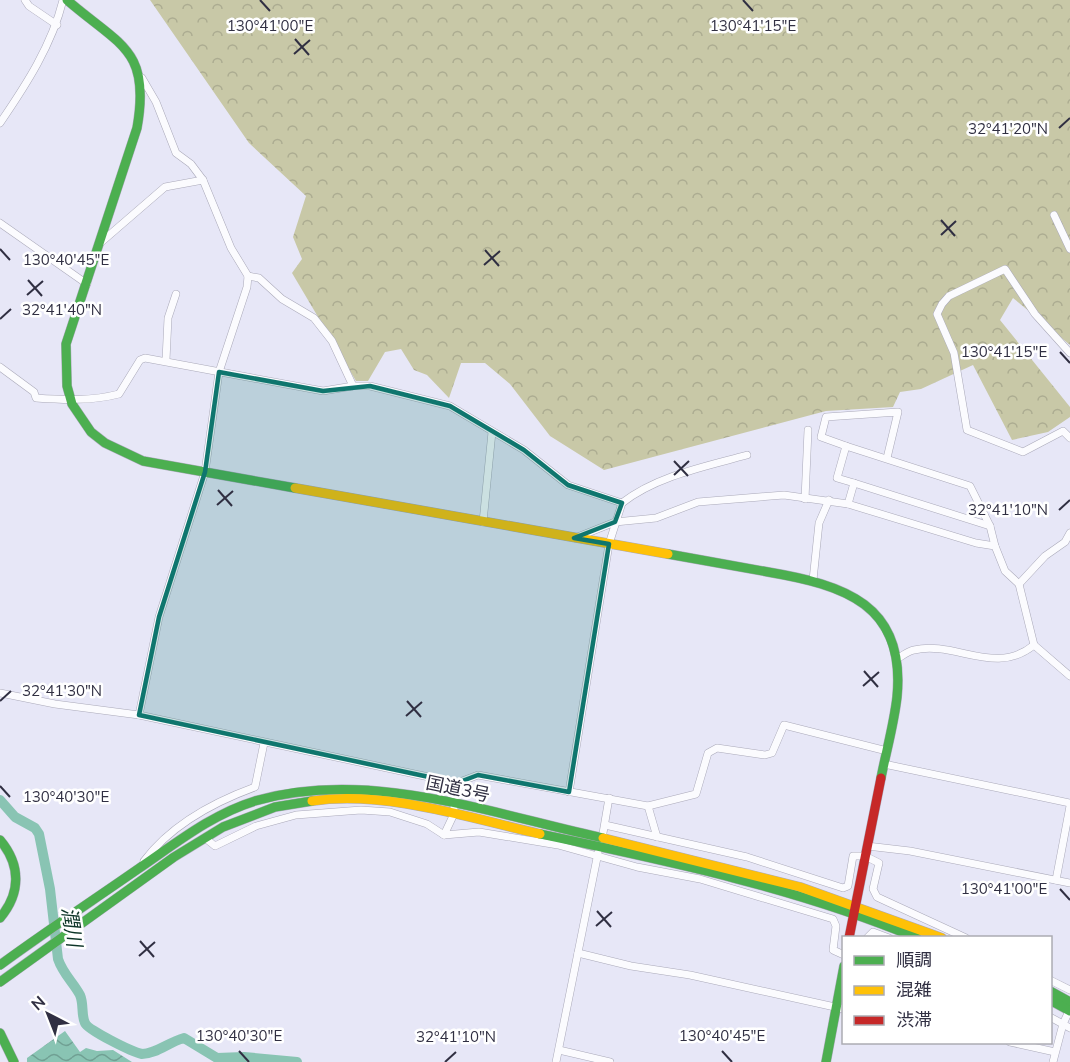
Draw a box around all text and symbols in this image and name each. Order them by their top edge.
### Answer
text: 130°41'00"E [227,16,313,35]
text: 130°41'15"E [710,16,796,35]
text: 32°41'20"N [968,119,1048,138]
text: 130°40'45"E [23,250,109,269]
text: 32°41'40"N [22,300,102,319]
text: 130°41'15"E [961,342,1047,361]
text: 32°41'10"N [968,500,1048,519]
text: 32°41'30"N [22,681,102,700]
street label: 国道3号 [424,771,492,806]
text: 130°40'30"E [23,787,109,806]
text: 130°41'00"E [961,879,1047,898]
water label: 潤川 [57,905,88,951]
legend [842,936,1052,1044]
text: 順調 [896,948,932,971]
text: 混雑 [896,978,932,1001]
north arrow [18,984,78,1044]
text: N [27,991,49,1014]
text: 渋滞 [896,1008,932,1031]
text: 130°40'30"E [196,1026,282,1045]
text: 130°40'45"E [679,1026,765,1045]
text: 32°41'10"N [416,1027,496,1046]

